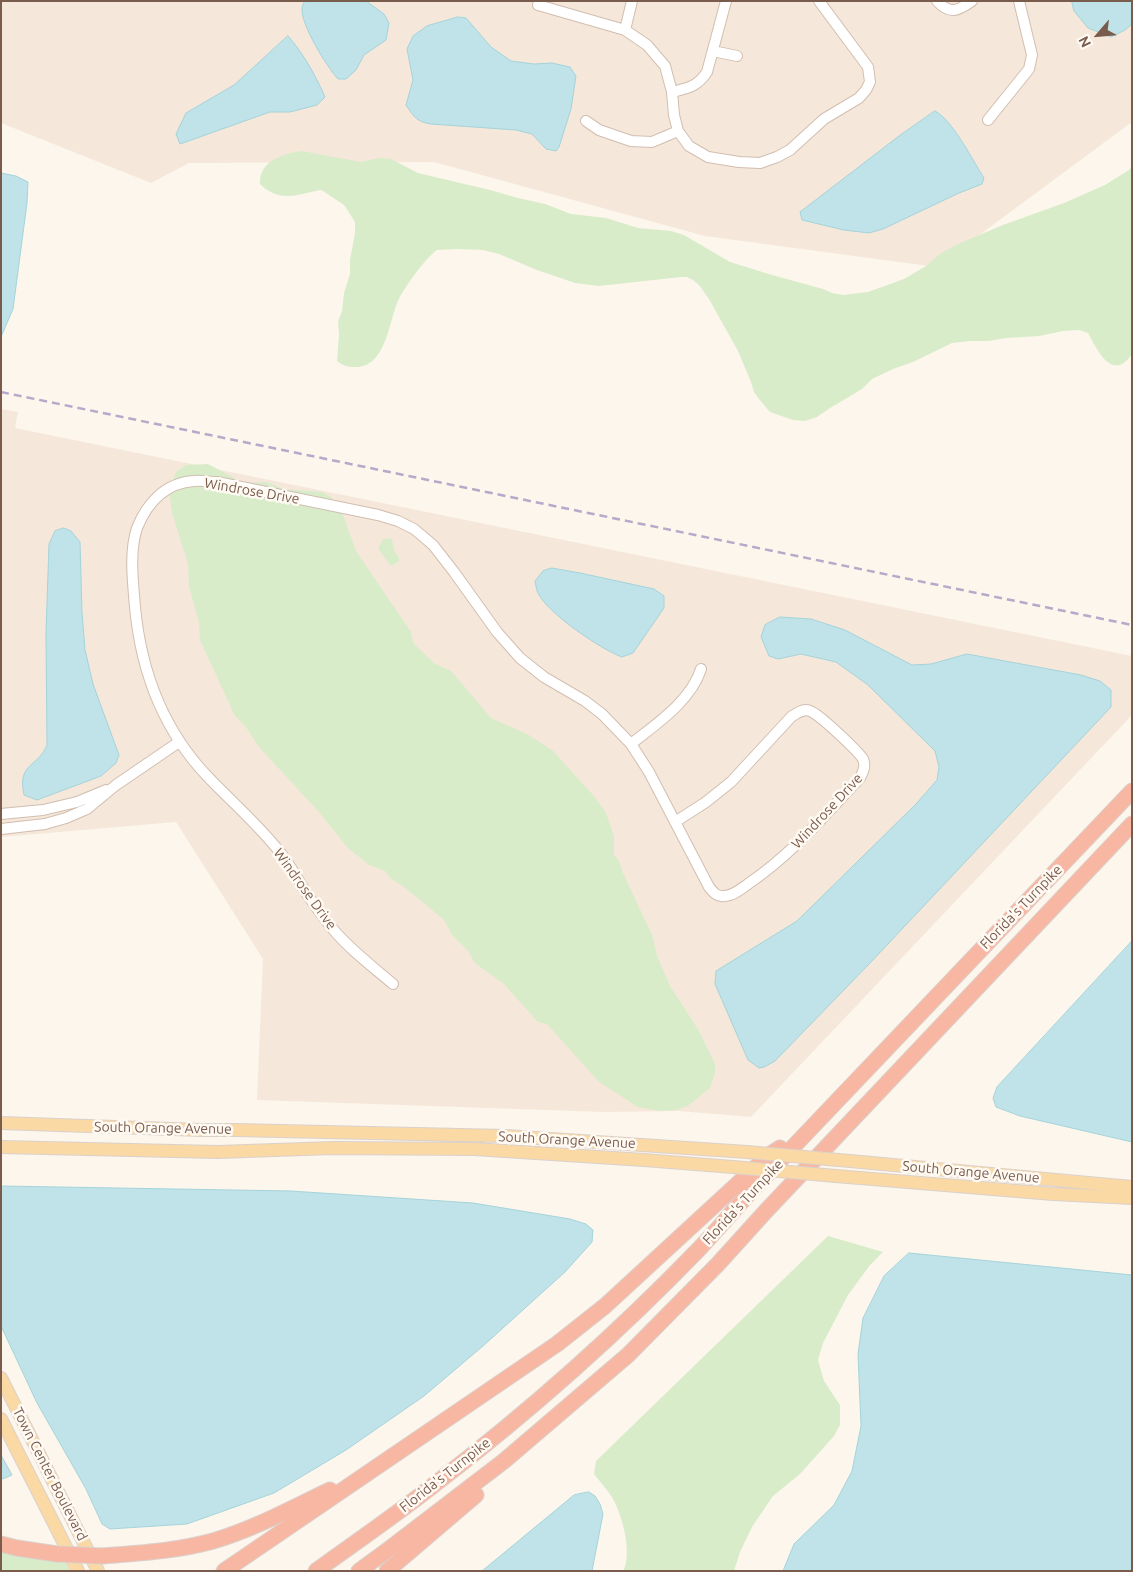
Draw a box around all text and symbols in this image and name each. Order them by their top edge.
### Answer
north arrow [1073,10,1123,60]
text: N [1075,34,1094,50]
street label: Windrose Drive [203,474,301,508]
street label: Windrose Drive [788,770,866,852]
street label: Windrose Drive [270,845,340,933]
street label: Florida's Turnpike [977,861,1065,953]
street label: South Orange Avenue [94,1118,232,1138]
street label: South Orange Avenue [498,1128,636,1152]
street label: Florida's Turnpike [699,1156,787,1248]
street label: South Orange Avenue [902,1158,1040,1186]
street label: Town Center Boulevard [9,1405,91,1543]
street label: Florida's Turnpike [396,1434,494,1516]

